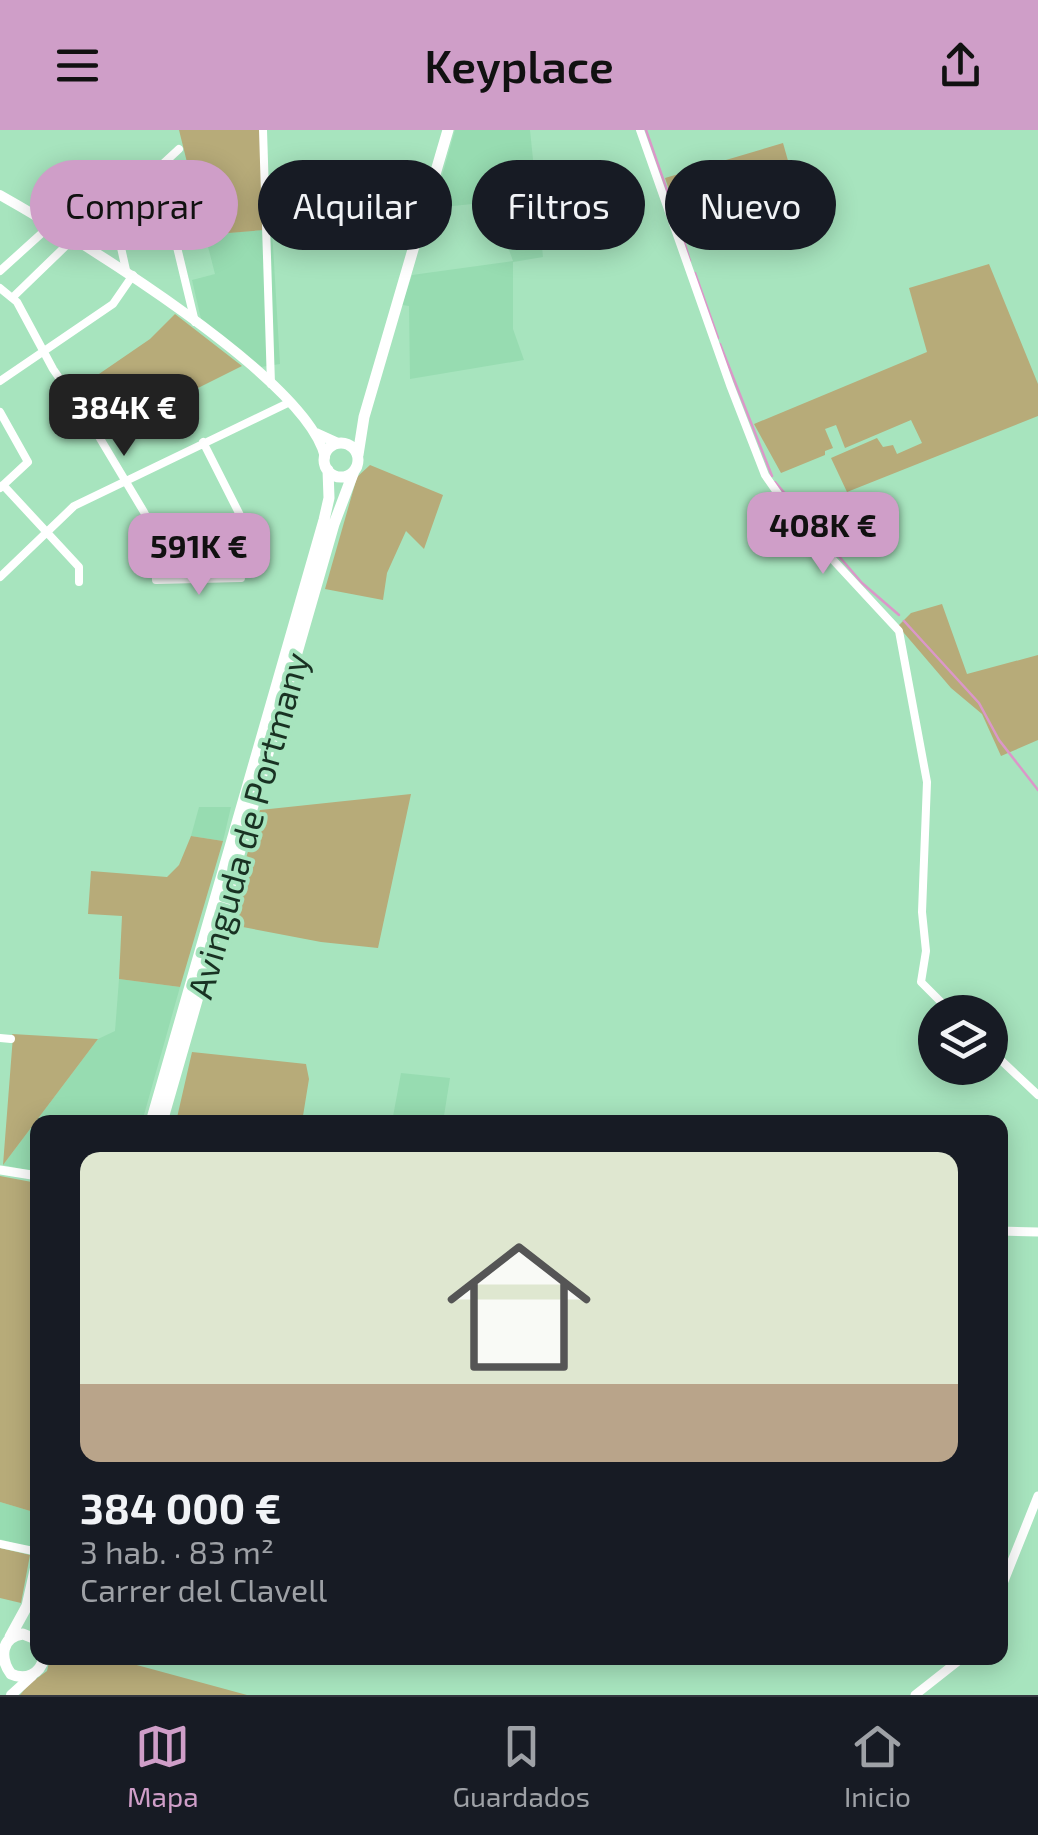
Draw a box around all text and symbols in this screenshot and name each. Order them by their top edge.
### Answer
icon: menu [50,38,105,93]
text: Keyplace [424,38,614,92]
icon: share [933,38,988,93]
chip: Comprar [30,160,238,250]
chip: Alquilar [258,160,452,250]
chip: Filtros [472,160,645,250]
chip: Nuevo [665,160,836,250]
pin: 384K € [43,374,205,459]
text: 384K € [71,387,177,425]
pin: 408K € [742,492,904,577]
text: 408K € [769,505,877,543]
pin: 591K € [118,513,280,598]
text: 591K € [150,526,248,564]
street label: Avinguda de Portmany [177,647,317,1003]
map controls [918,995,1008,1085]
button: layers [918,995,1008,1085]
icon: home [429,1217,609,1397]
text: 384 000 € [80,1482,281,1532]
text: 3 hab. · 83 m² [80,1532,274,1570]
text: Carrer del Clavell [80,1570,327,1608]
tab: Mapa [127,1719,199,1813]
tab: Guardados [453,1719,590,1813]
tab: Inicio [844,1719,911,1813]

